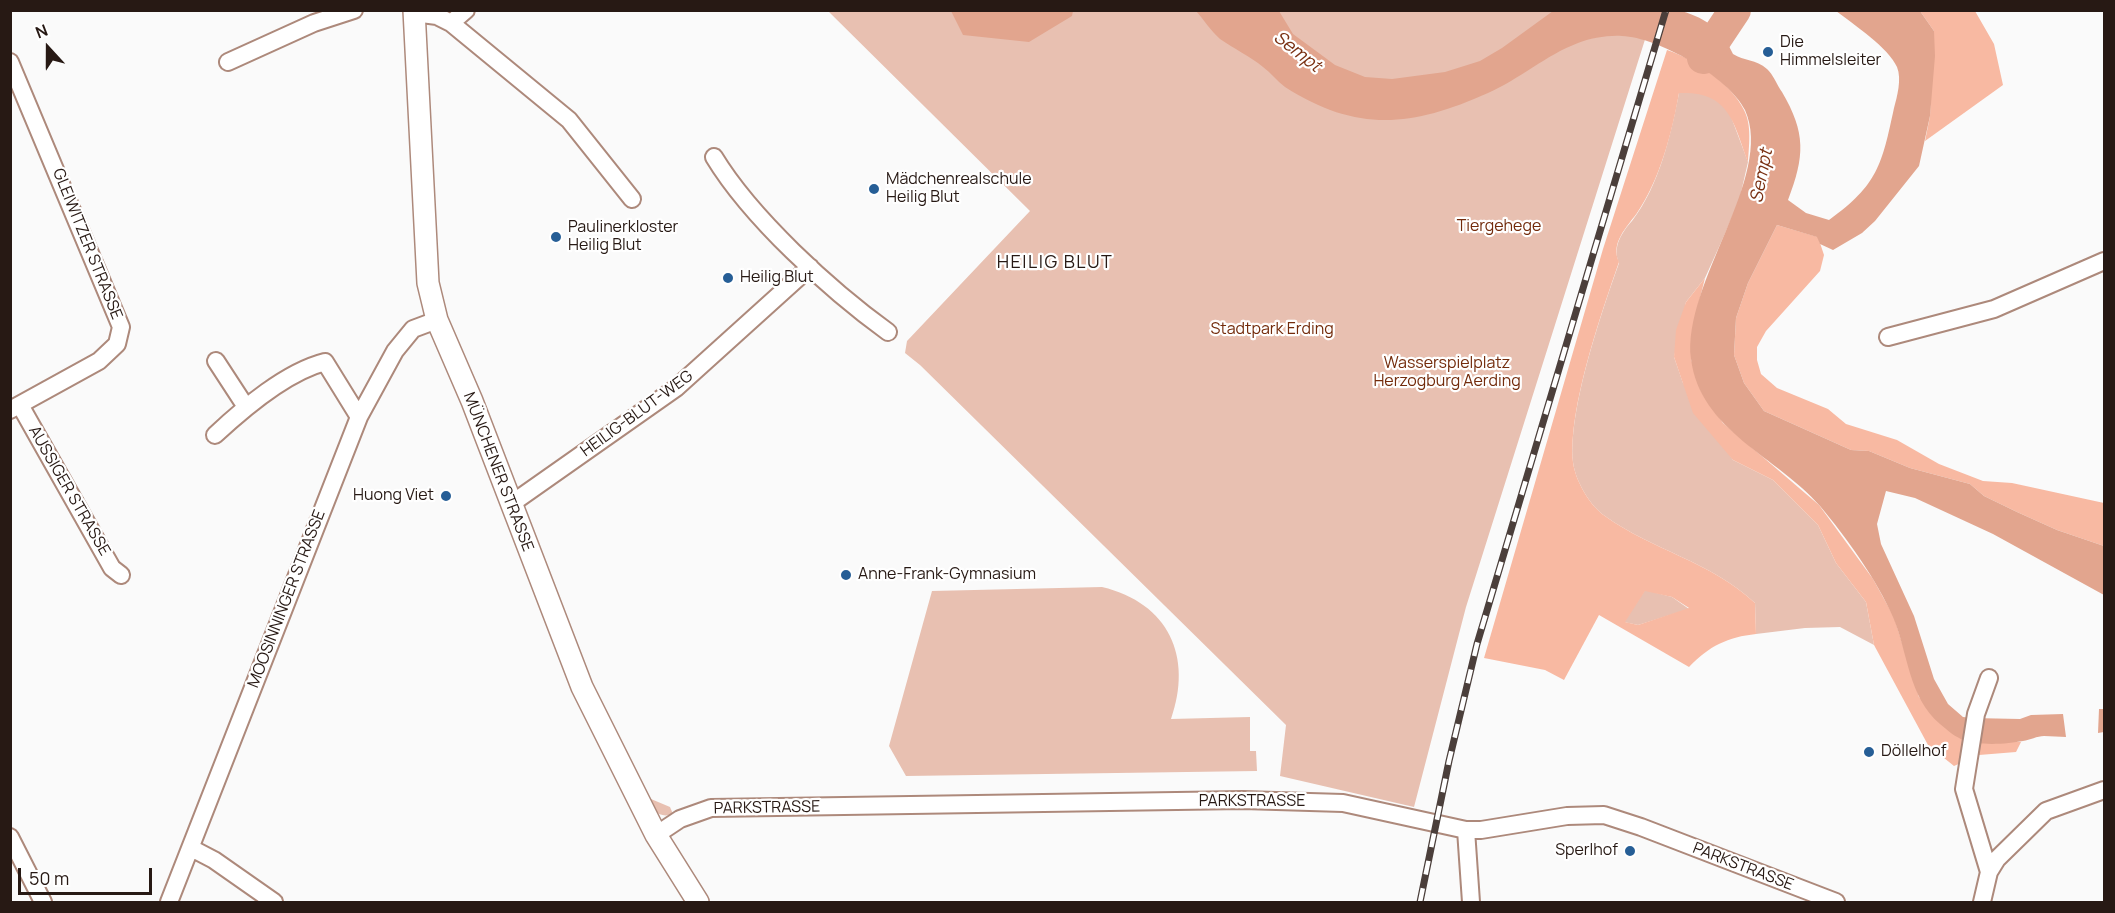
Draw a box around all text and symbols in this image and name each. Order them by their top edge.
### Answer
north arrow [18,18,78,78]
text: N [32,19,51,44]
water label: Sempt [1269,27,1325,77]
place label: Die Himmelsleiter [1780,33,1881,71]
marker: Die Himmelsleiter [1761,45,1775,59]
water label: Sempt [1746,147,1778,205]
street label: GLEIWITZER STRASSE [48,166,126,322]
place label: Mädchenrealschule Heilig Blut [886,170,1032,208]
marker: Mädchenrealschule Heilig Blut [867,182,881,196]
park label: Tiergehege [1457,217,1541,237]
place label: Paulinerkloster Heilig Blut [568,218,678,256]
marker: Paulinerkloster Heilig Blut [549,230,563,244]
district label: HEILIG BLUT [997,252,1113,274]
place label: Heilig Blut [740,268,814,288]
marker: Heilig Blut [721,271,735,285]
park label: Stadtpark Erding [1210,320,1334,340]
park label: Wasserspielplatz Herzogburg Aerding [1373,354,1521,392]
street label: HEILIG-BLUT-WEG [577,367,697,461]
street label: MÜNCHENER STRASSE [459,390,537,554]
street label: AUSSIGER STRASSE [24,423,114,559]
place label: Huong Viet [353,486,434,506]
marker: Huong Viet [439,489,453,503]
street label: MOOSINNINGER STRASSE [244,507,330,691]
place label: Anne-Frank-Gymnasium [858,565,1036,585]
marker: Anne-Frank-Gymnasium [839,568,853,582]
place label: Döllelhof [1881,742,1946,762]
marker: Döllelhof [1862,745,1876,759]
street label: PARKSTRASSE [1199,792,1305,812]
street label: PARKSTRASSE [714,797,820,819]
street label: PARKSTRASSE [1690,839,1796,895]
place label: Sperlhof [1555,841,1618,861]
marker: Sperlhof [1623,844,1637,858]
scale bar [21,856,154,894]
text: 50 m [29,866,69,890]

